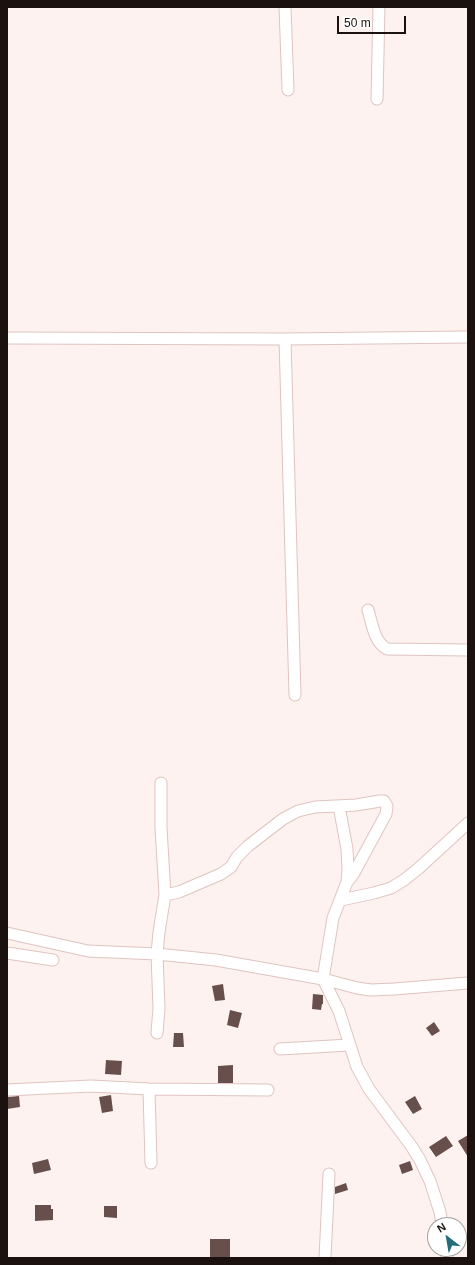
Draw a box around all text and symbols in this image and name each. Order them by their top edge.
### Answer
scale bar [339,8,408,34]
text: 50 m [344,16,371,30]
north arrow [427,1217,467,1257]
text: N [435,1220,448,1235]

